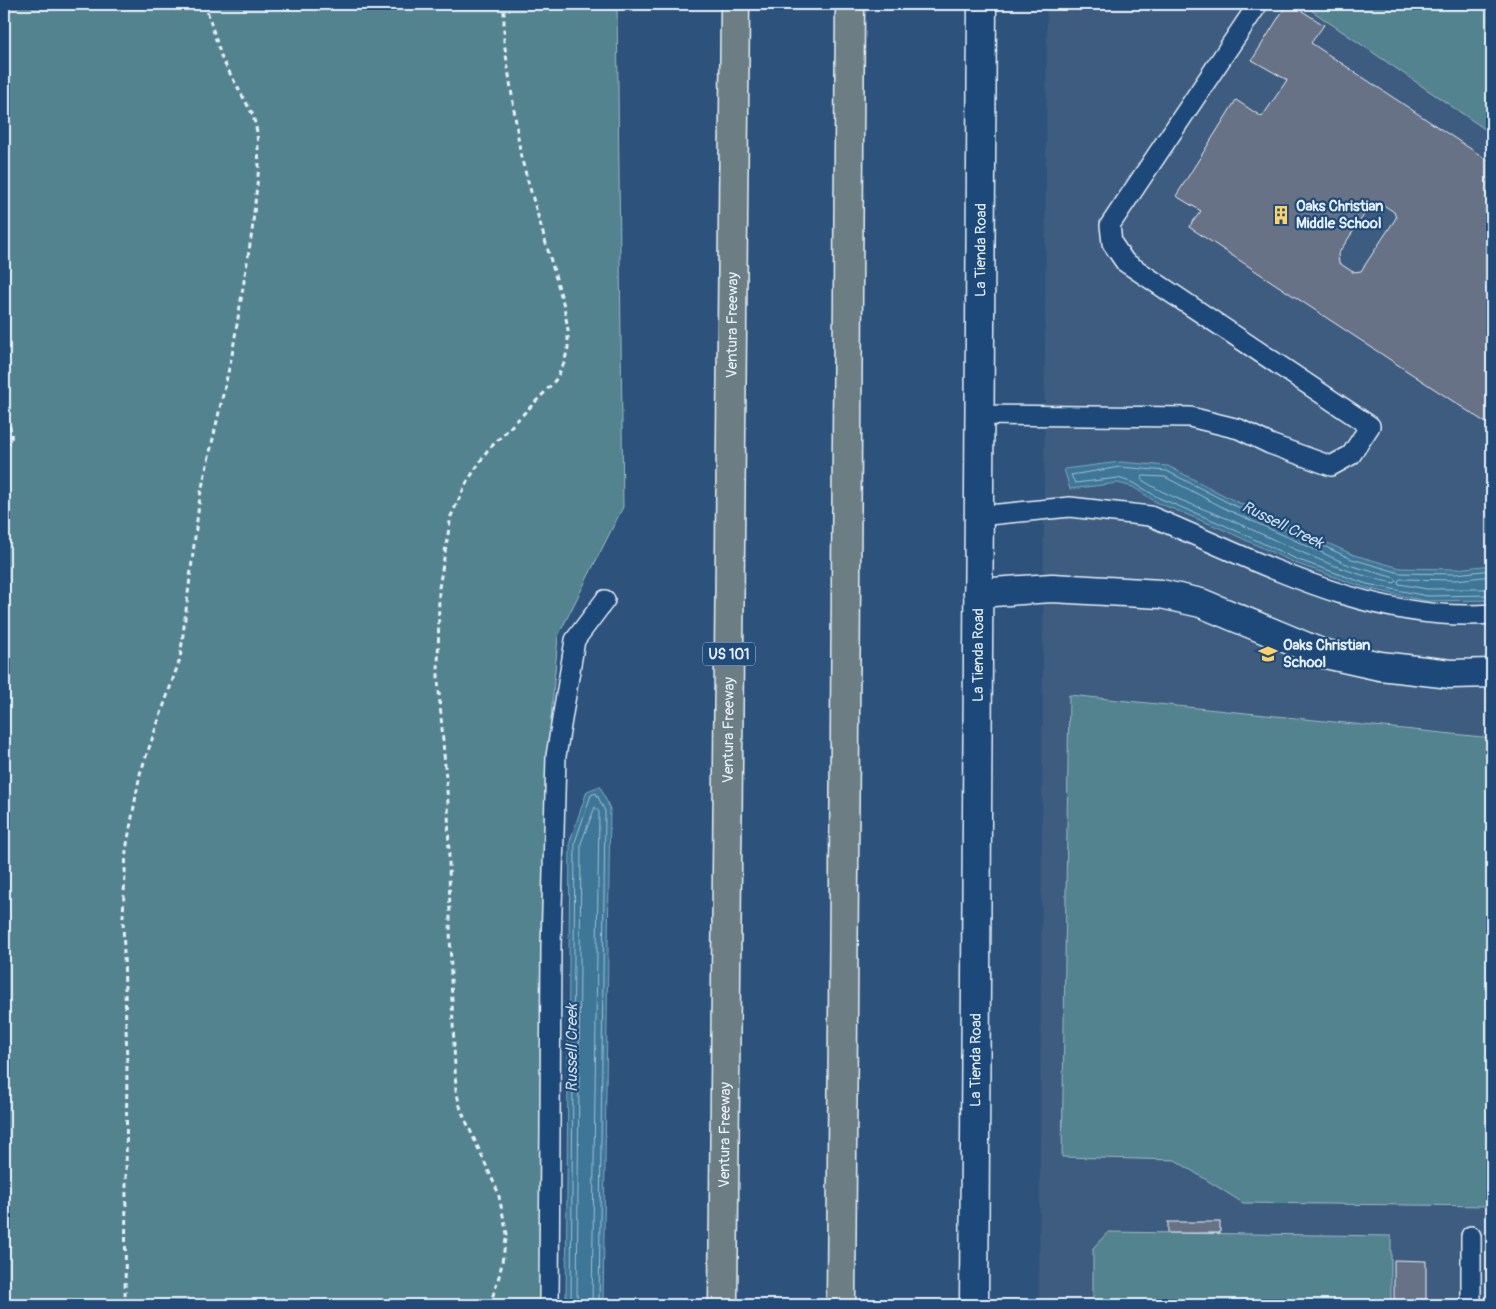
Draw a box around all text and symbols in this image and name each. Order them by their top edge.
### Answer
place label: Oaks Christian Middle School [1296,197,1384,233]
street label: La Tienda Road [971,203,991,297]
building icon: Oaks Christian Middle School [1270,204,1292,226]
street label: Ventura Freeway [723,271,743,378]
water label: Russell Creek [1238,497,1328,554]
street label: La Tienda Road [969,608,988,702]
place label: Oaks Christian School [1283,636,1371,672]
road number: US 101 [703,642,755,666]
school or university icon: Oaks Christian School [1257,643,1279,665]
street label: Ventura Freeway [719,676,739,783]
water label: Russell Creek [562,1003,582,1092]
street label: La Tienda Road [966,1013,986,1107]
street label: Ventura Freeway [715,1081,735,1188]

